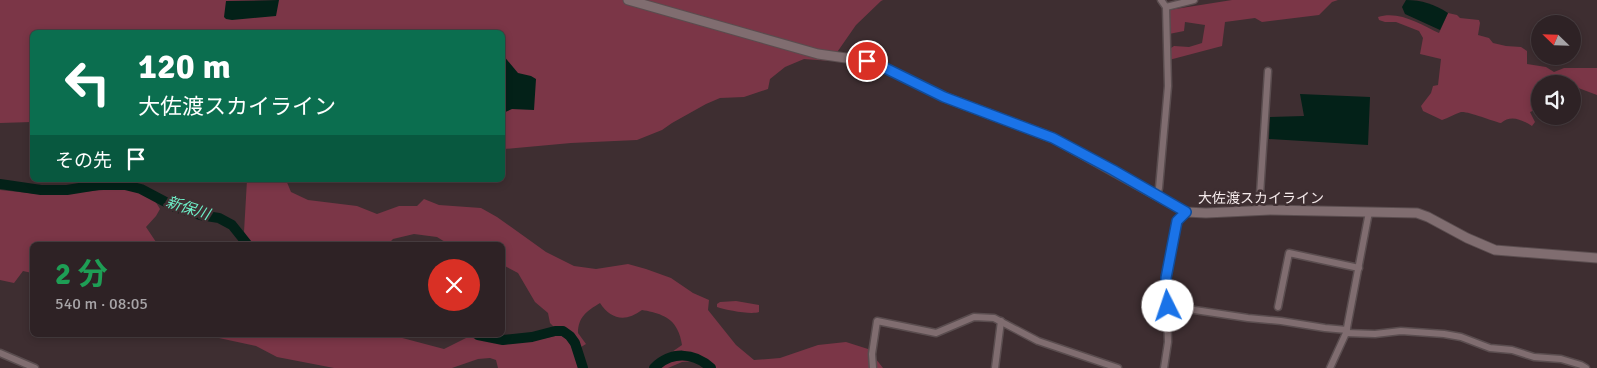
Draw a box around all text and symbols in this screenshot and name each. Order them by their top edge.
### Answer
north arrow [1531,15,1581,65]
map controls [1531,15,1581,125]
pin [846,40,888,82]
text: 120 m [138,45,231,88]
icon: arrive [853,47,881,75]
icon: left [55,50,120,115]
button: sound [1531,75,1581,125]
text: 大佐渡スカイライン [138,93,336,120]
icon: arrive [122,145,150,173]
text: その先 [55,149,112,173]
street label: 大佐渡スカイライン [1198,190,1324,207]
water label: 新保川 [164,192,214,224]
text: 2 分 [55,256,108,293]
button: close [428,259,480,311]
position arrow [1141,279,1193,331]
text: 540 m · 08:05 [55,294,148,314]

